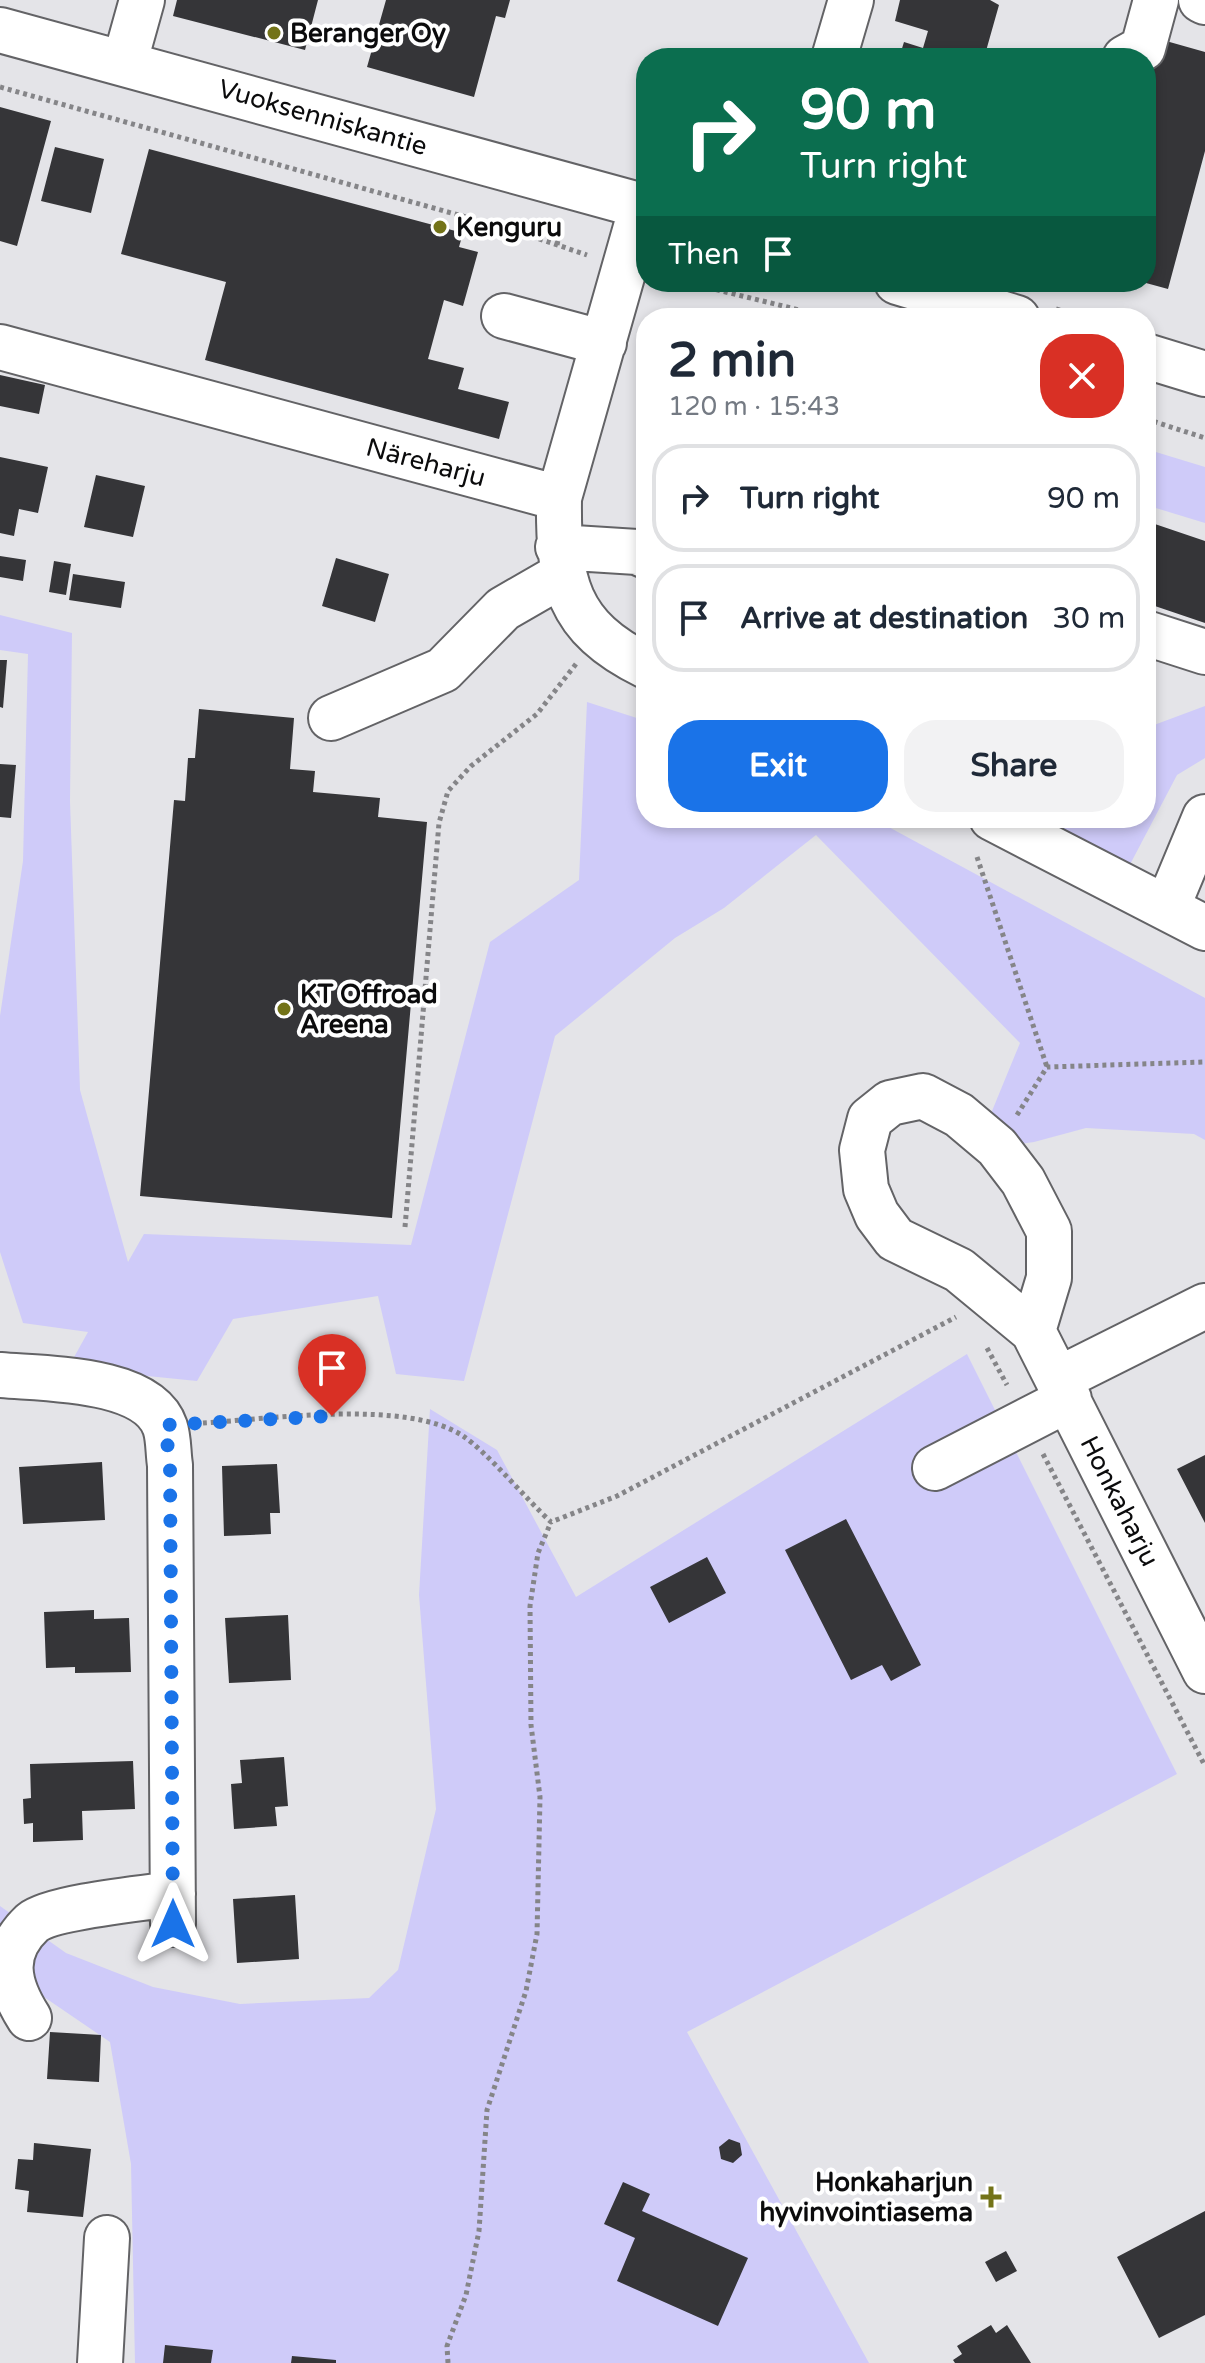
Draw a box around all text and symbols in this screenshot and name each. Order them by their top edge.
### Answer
place label: Beranger Oy [290,18,446,49]
marker: Beranger Oy [265,24,283,42]
street label: Vuoksenniskantie [215,73,431,162]
text: 90 m [800,77,936,144]
icon: right [668,80,772,184]
text: Turn right [800,145,967,188]
place label: Kenguru [456,212,562,243]
marker: Kenguru [431,218,449,236]
icon: arrive [756,232,800,276]
text: Then [668,236,740,273]
text: 2 min [668,332,796,390]
button: close [1040,334,1124,418]
text: 120 m · 15:43 [668,391,840,422]
street label: Näreharju [363,432,489,493]
icon: right [672,476,716,520]
text: Turn right [740,480,880,517]
text: 90 m [1047,480,1120,517]
icon: arrive [672,596,716,640]
text: Arrive at destination [740,600,1028,637]
text: 30 m [1052,600,1125,637]
button: Exit [668,720,888,812]
button: Share [904,720,1124,812]
place label: KT Offroad Areena [300,979,438,1040]
marker: KT Offroad Areena [275,1000,293,1018]
pin [298,1334,366,1416]
icon: arrive [310,1346,354,1390]
street label: Honkaharju [1073,1431,1166,1572]
position arrow [131,1882,215,1966]
place label: Honkaharjun hyvinvointiasema [759,2167,973,2228]
marker: Honkaharjun hyvinvointiasema [980,2186,1002,2208]

